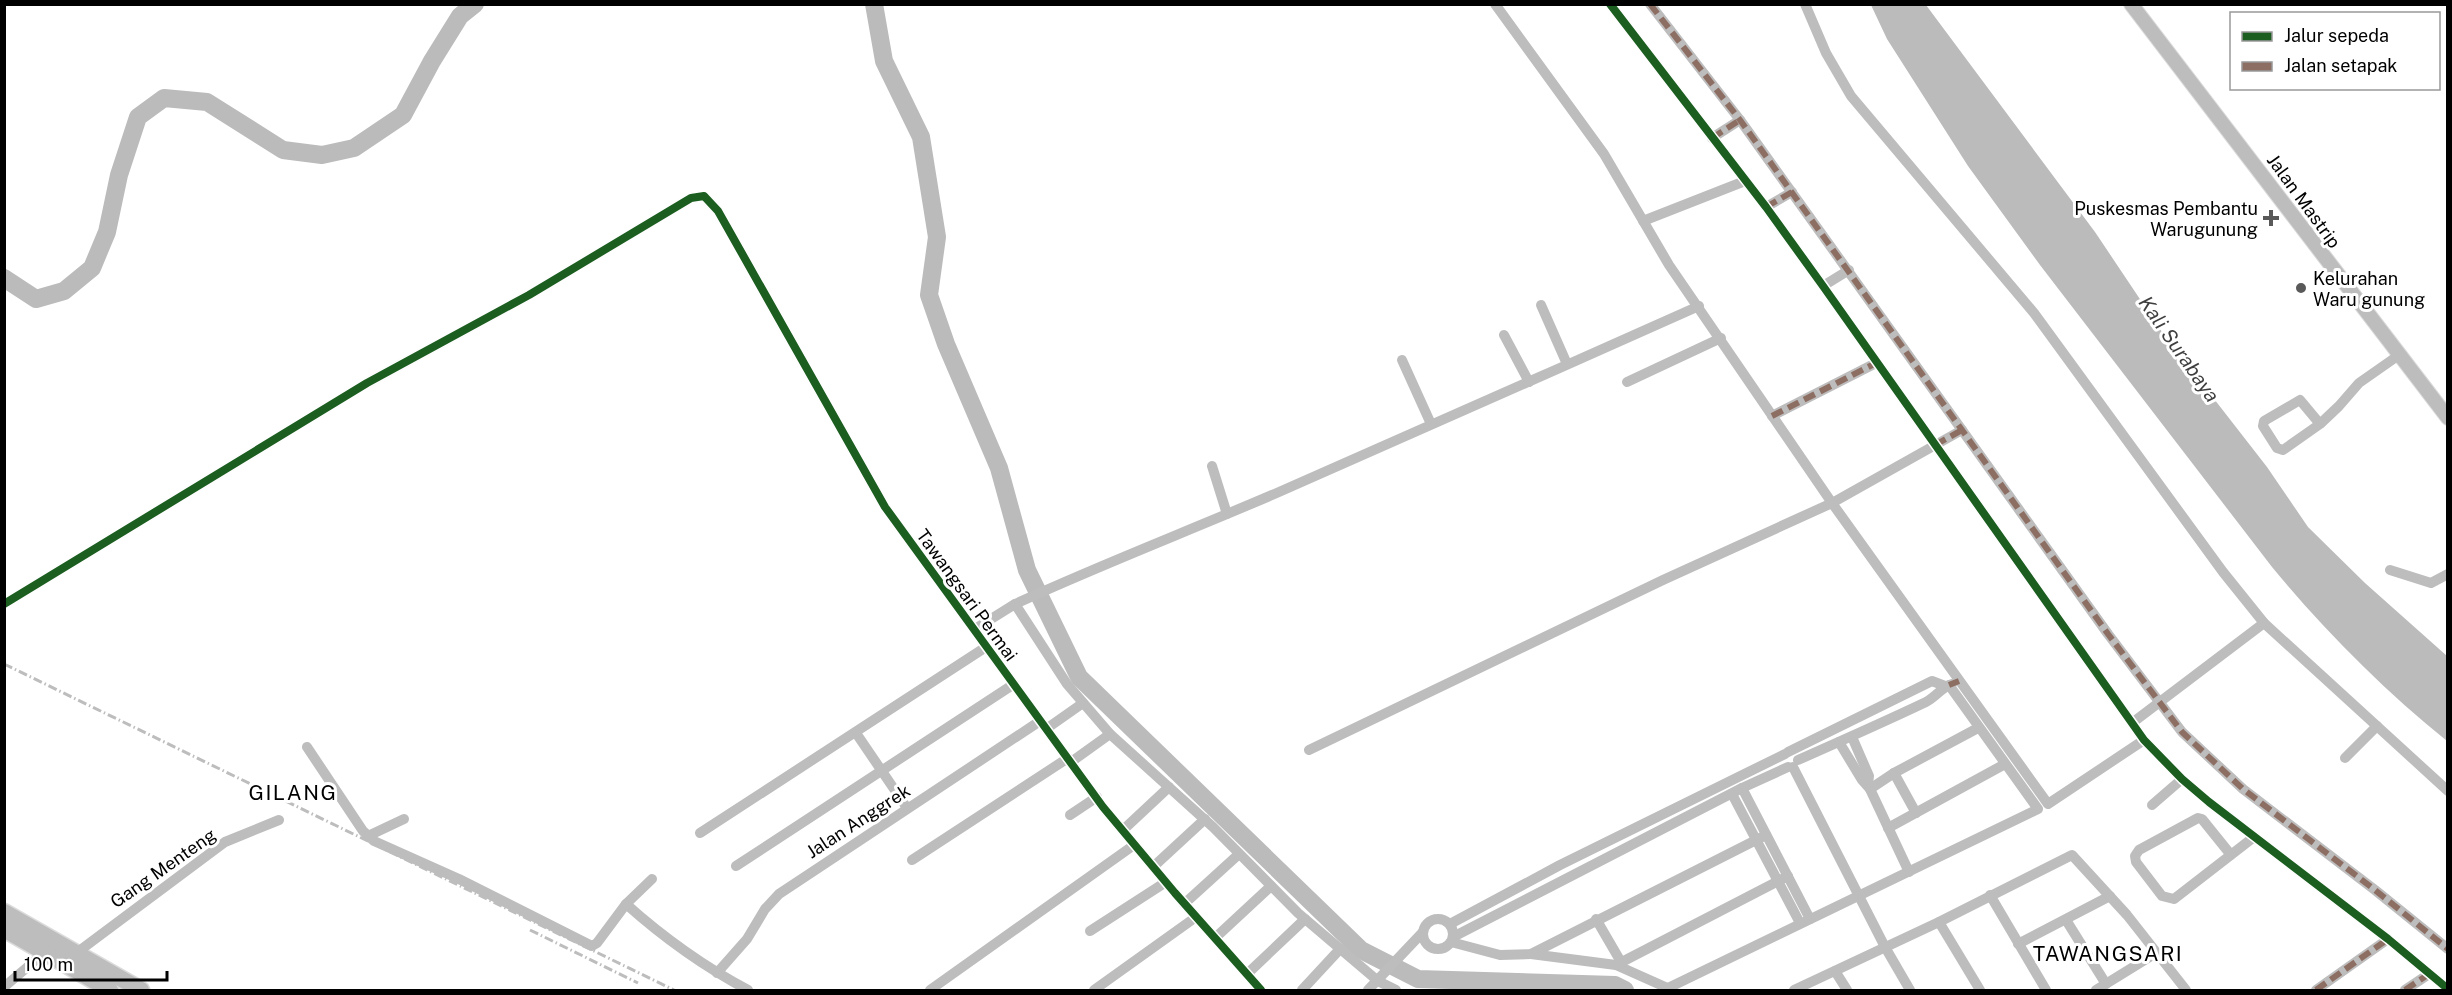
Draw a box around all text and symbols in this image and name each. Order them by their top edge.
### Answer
legend [2230,12,2440,90]
text: Jalur sepeda [2284,25,2389,46]
text: Jalan setapak [2284,55,2397,76]
street label: Jalan Mastrip [2263,150,2345,252]
place label: Puskesmas Pembantu Warugunung [2074,198,2258,240]
marker: Puskesmas Pembantu Warugunung [2262,209,2280,227]
place label: Kelurahan Waru gunung [2313,268,2425,310]
marker: Kelurahan Waru gunung [2294,281,2308,295]
water label: Kali Surabaya [2134,291,2224,407]
street label: Tawangsari Permai [912,525,1022,665]
district label: GILANG [249,780,337,805]
street label: Jalan Anggrek [802,780,914,862]
street label: Gang Menteng [106,824,220,912]
district label: TAWANGSARI [2033,941,2183,966]
scale bar [15,944,166,982]
text: 100 m [24,954,73,975]

